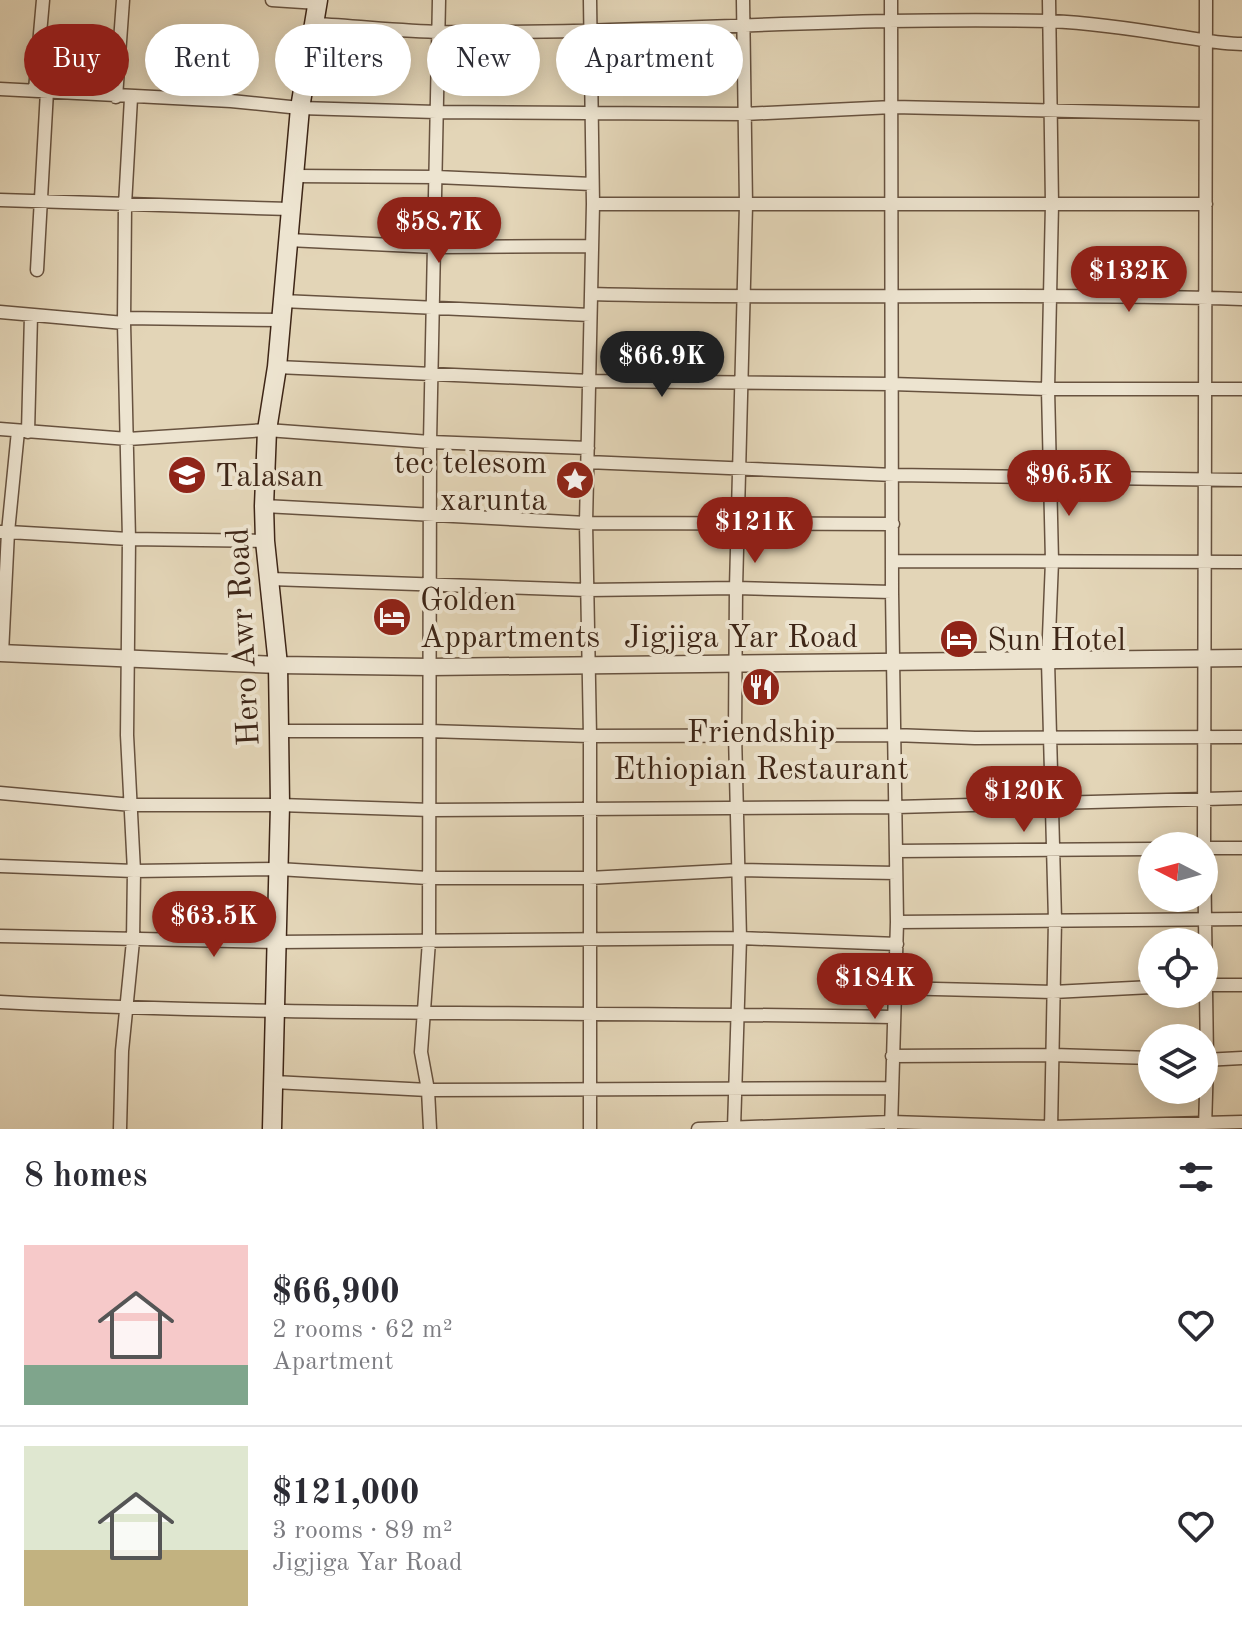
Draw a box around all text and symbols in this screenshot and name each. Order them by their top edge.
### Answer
chip: Buy [24,24,129,96]
chip: Rent [145,24,259,96]
chip: Filters [275,24,411,96]
chip: New [427,24,540,96]
chip: Apartment [556,24,743,96]
pin: $58.7K [374,197,504,265]
text: $58.7K [395,210,483,236]
pin: $132K [1073,246,1185,314]
text: $132K [1089,259,1169,285]
pin: $66.9K [597,331,727,399]
text: $66.9K [618,344,706,370]
place label: tec telesom xarunta [394,449,547,518]
pin: $96.5K [1004,450,1134,518]
school or university icon: Talasan [166,454,208,496]
place icon: tec telesom xarunta [554,459,596,501]
place label: Talasan [215,462,323,494]
text: $96.5K [1025,463,1113,489]
pin: $121K [699,497,811,565]
text: $121K [715,510,795,536]
street label: Hero Awr Road [223,527,267,747]
place label: Golden Appartments [420,586,600,655]
hotel icon: Golden Appartments [371,596,413,638]
hotel icon: Sun Hotel [938,618,980,660]
street label: Jigjiga Yar Road [624,623,858,655]
place label: Sun Hotel [987,626,1126,658]
restaurant icon: Friendship Ethiopian Restaurant [740,666,782,708]
place label: Friendship Ethiopian Restaurant [613,718,909,787]
pin: $120K [968,766,1080,834]
text: $120K [984,779,1064,805]
north arrow [1138,832,1218,912]
map controls [1138,832,1218,1104]
pin: $63.5K [149,891,279,959]
text: $63.5K [170,904,258,930]
button: locate [1138,928,1218,1008]
pin: $184K [819,953,931,1021]
text: $184K [835,966,915,992]
button: layers [1138,1024,1218,1104]
icon: filters [1174,1155,1218,1199]
text: 8 homes [24,1160,147,1194]
text: $66,900 [272,1276,400,1310]
icon: home [88,1277,184,1373]
icon: heart [1174,1303,1218,1347]
text: 2 rooms · 62 m² [272,1317,453,1343]
text: Apartment [272,1349,394,1375]
text: $121,000 [272,1477,420,1511]
icon: home [88,1478,184,1574]
icon: heart [1174,1504,1218,1548]
text: 3 rooms · 89 m² [272,1518,453,1544]
text: Jigjiga Yar Road [272,1550,463,1576]

